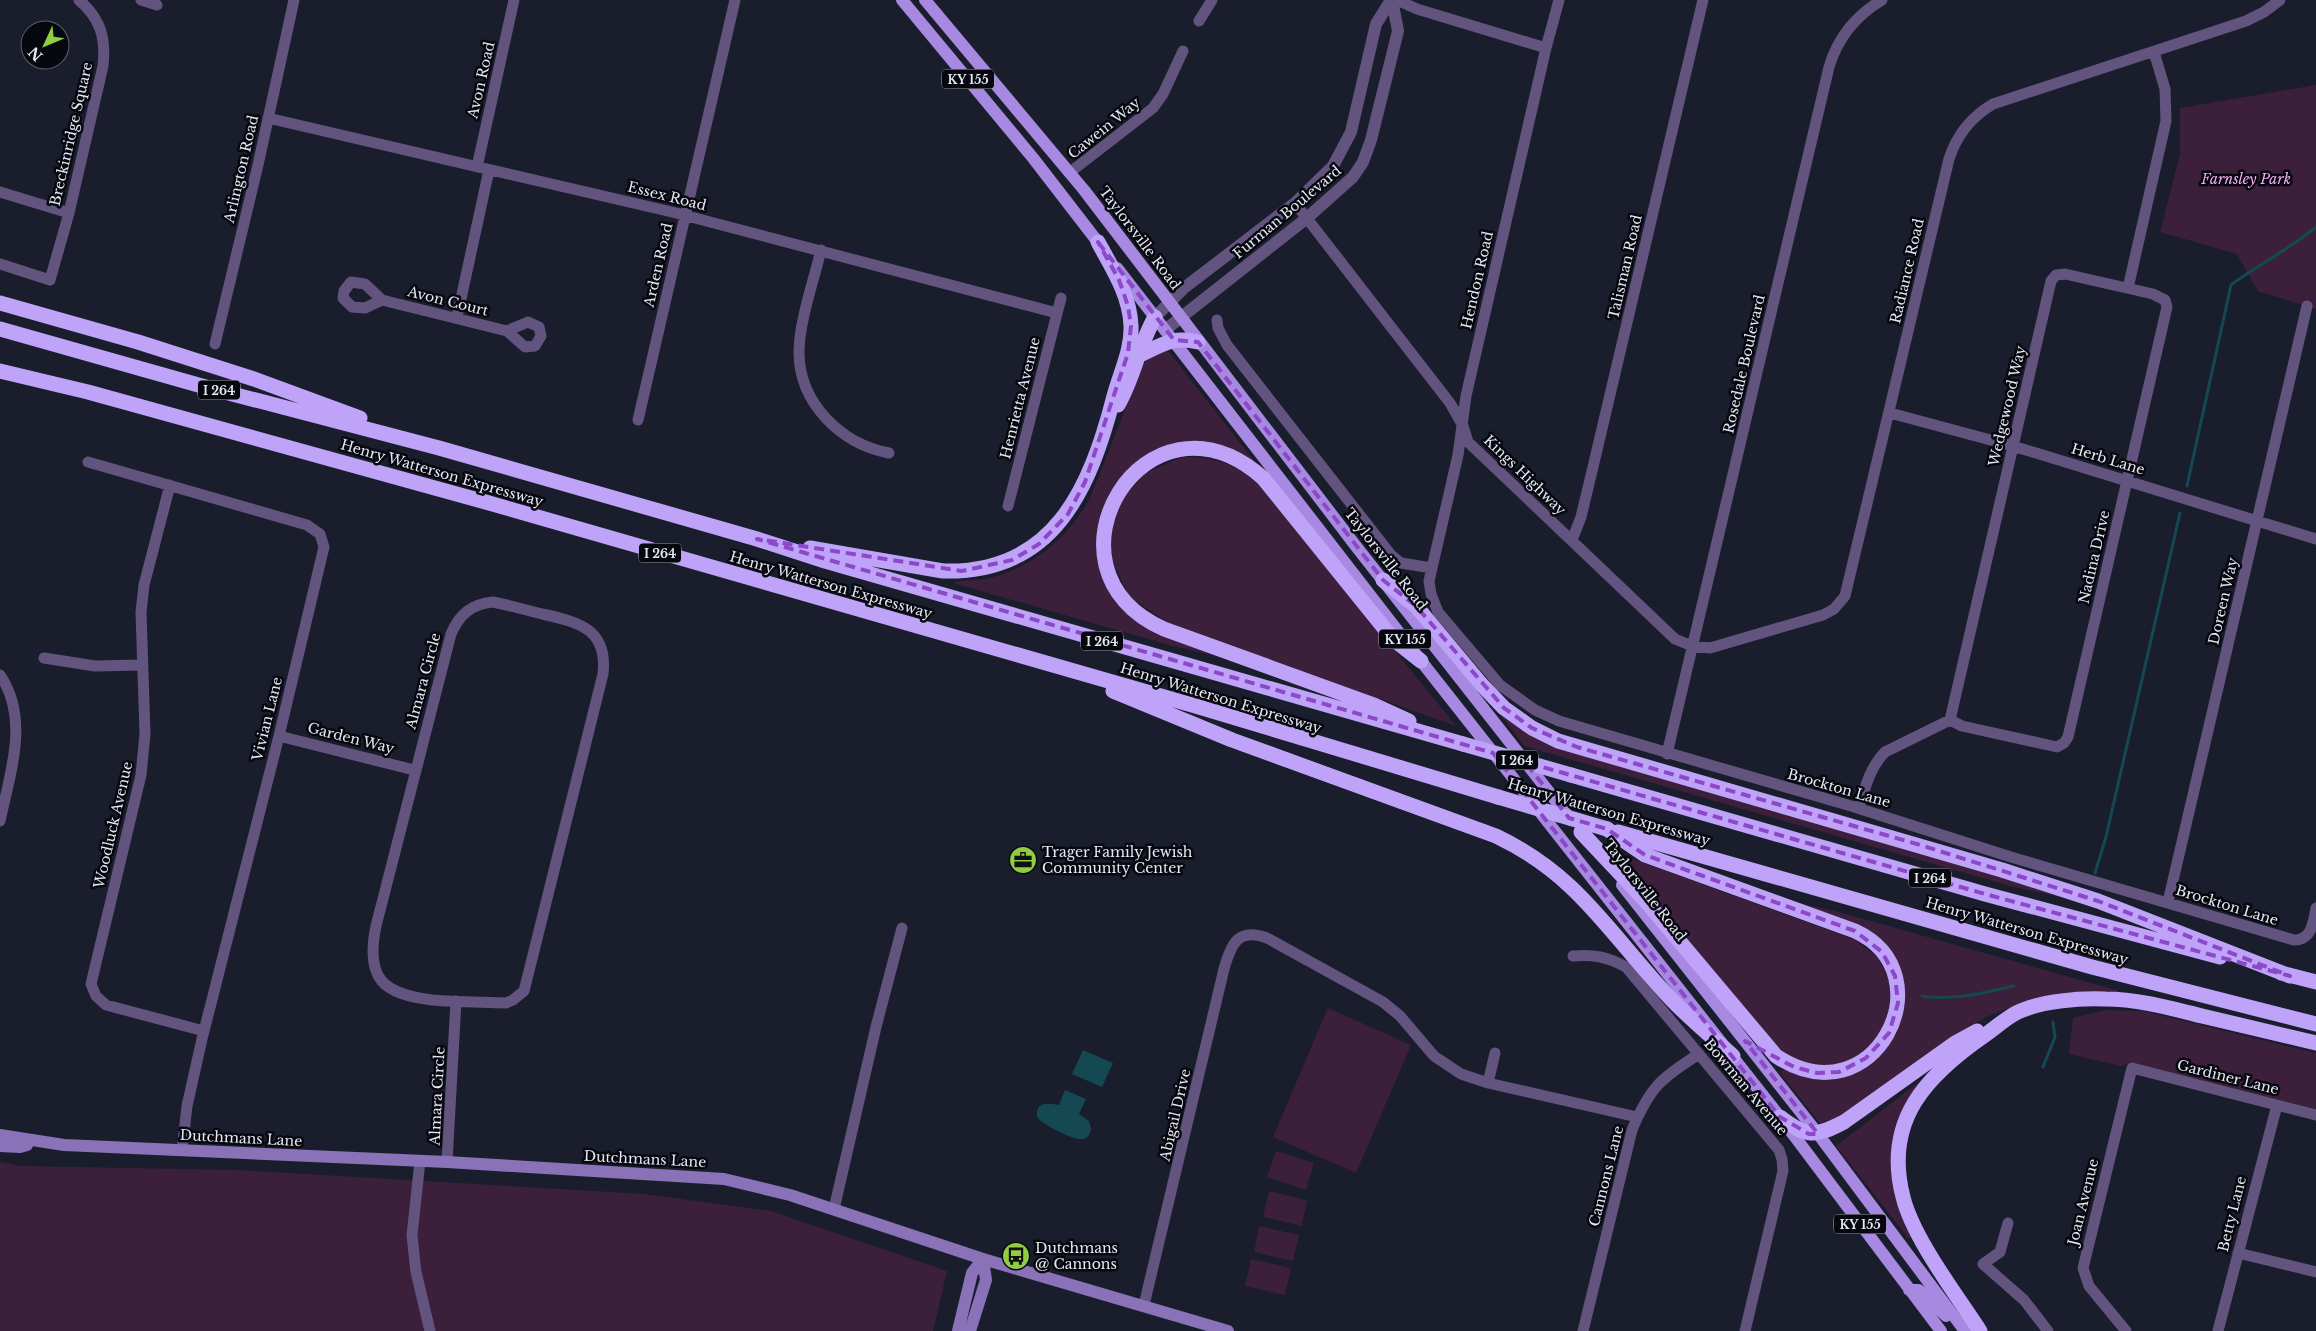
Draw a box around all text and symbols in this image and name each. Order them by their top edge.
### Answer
north arrow [20,20,70,70]
street label: Avon Road [463,39,499,121]
text: N [25,43,47,65]
street label: Breckinridge Square [46,60,96,208]
road number: KY 155 [942,70,994,88]
street label: Cawein Way [1064,93,1144,163]
street label: Arlington Road [220,113,262,226]
street label: Furman Boulevard [1229,161,1345,263]
park label: Farnsley Park [2200,170,2291,188]
street label: Essex Road [626,178,709,215]
street label: Taylorsville Road [1095,183,1185,294]
street label: Talisman Road [1604,212,1646,321]
street label: Radiance Road [1886,216,1928,325]
street label: Arden Road [639,221,677,310]
street label: Hendon Road [1457,229,1497,331]
street label: Avon Court [405,282,491,320]
street label: Rosedale Boulevard [1719,292,1769,435]
street label: Henrietta Avenue [996,335,1044,461]
street label: Wedgewood Way [1984,344,2030,469]
road number: I 264 [198,380,240,400]
street label: Kings Highway [1480,431,1570,519]
street label: Henry Watterson Expressway [339,435,545,511]
street label: Herb Lane [2069,439,2147,479]
street label: Taylorsville Road [1341,504,1432,614]
street label: Nadina Drive [2075,509,2113,605]
road number: I 264 [639,544,681,562]
street label: Henry Watterson Expressway [728,547,934,623]
street label: Doreen Way [2204,556,2242,646]
road number: KY 155 [1379,630,1431,648]
street label: Almara Circle [401,631,445,732]
road number: I 264 [1081,631,1123,650]
street label: Henry Watterson Expressway [1118,659,1324,737]
street label: Vivian Lane [248,675,286,764]
street label: Garden Way [306,719,396,757]
road number: I 264 [1496,750,1538,770]
street label: Woodluck Avenue [89,760,136,891]
street label: Brockton Lane [1785,765,1893,811]
street label: Henry Watterson Expressway [1506,774,1712,850]
street label: Taylorsville Road [1600,835,1691,945]
place label: Trager Family Jewish Community Center [1042,843,1193,877]
office icon: Trager Family Jewish Community Center [1008,845,1038,875]
road number: I 264 [1909,868,1951,888]
street label: Brockton Lane [2174,881,2280,929]
street label: Henry Watterson Expressway [1924,893,2130,969]
street label: Bowman Avenue [1700,1035,1792,1139]
street label: Almara Circle [425,1046,449,1147]
street label: Gardiner Lane [2175,1056,2281,1098]
street label: Abigail Drive [1155,1067,1194,1164]
street label: Cannons Lane [1585,1124,1627,1228]
street label: Dutchmans Lane [179,1126,303,1150]
street label: Dutchmans Lane [583,1147,707,1171]
street label: Joan Avenue [2063,1157,2102,1249]
street label: Betty Lane [2214,1174,2250,1254]
road number: KY 155 [1834,1214,1886,1234]
place label: Dutchmans @ Cannons [1035,1239,1118,1273]
bus stop icon: Dutchmans @ Cannons [1001,1241,1031,1271]

